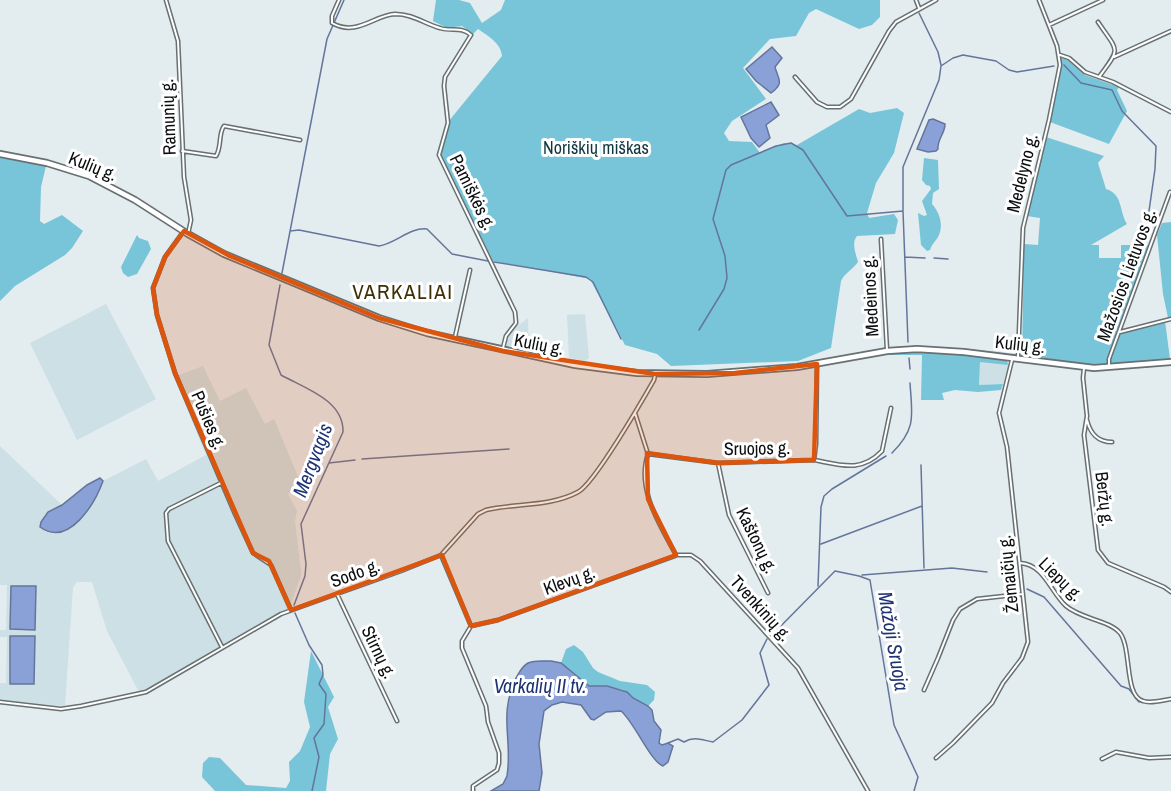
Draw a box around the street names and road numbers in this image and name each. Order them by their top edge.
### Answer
street label: Ramunių g. [154,78,182,156]
street label: Medelyno g. [1000,131,1044,215]
street label: Kulių g. [65,145,121,187]
street label: Pamiškės g. [444,150,502,234]
street label: Mažosios Lietuvos g. [1090,205,1162,345]
street label: Medeinos g. [855,255,885,337]
street label: Kulių g. [512,327,566,361]
street label: Kulių g. [994,329,1046,359]
street label: Pušies g. [185,387,233,453]
street label: Sruojos g. [724,435,790,461]
street label: Beržų g. [1089,470,1121,528]
street label: Kaštonų g. [730,503,784,577]
street label: Žemaičių g. [991,534,1025,614]
street label: Liepų g. [1033,551,1089,607]
street label: Sodo g. [327,553,383,593]
street label: Klevų g. [540,559,598,601]
street label: Tvenkinių g. [725,569,797,647]
street label: Stirnų g. [356,621,402,683]

